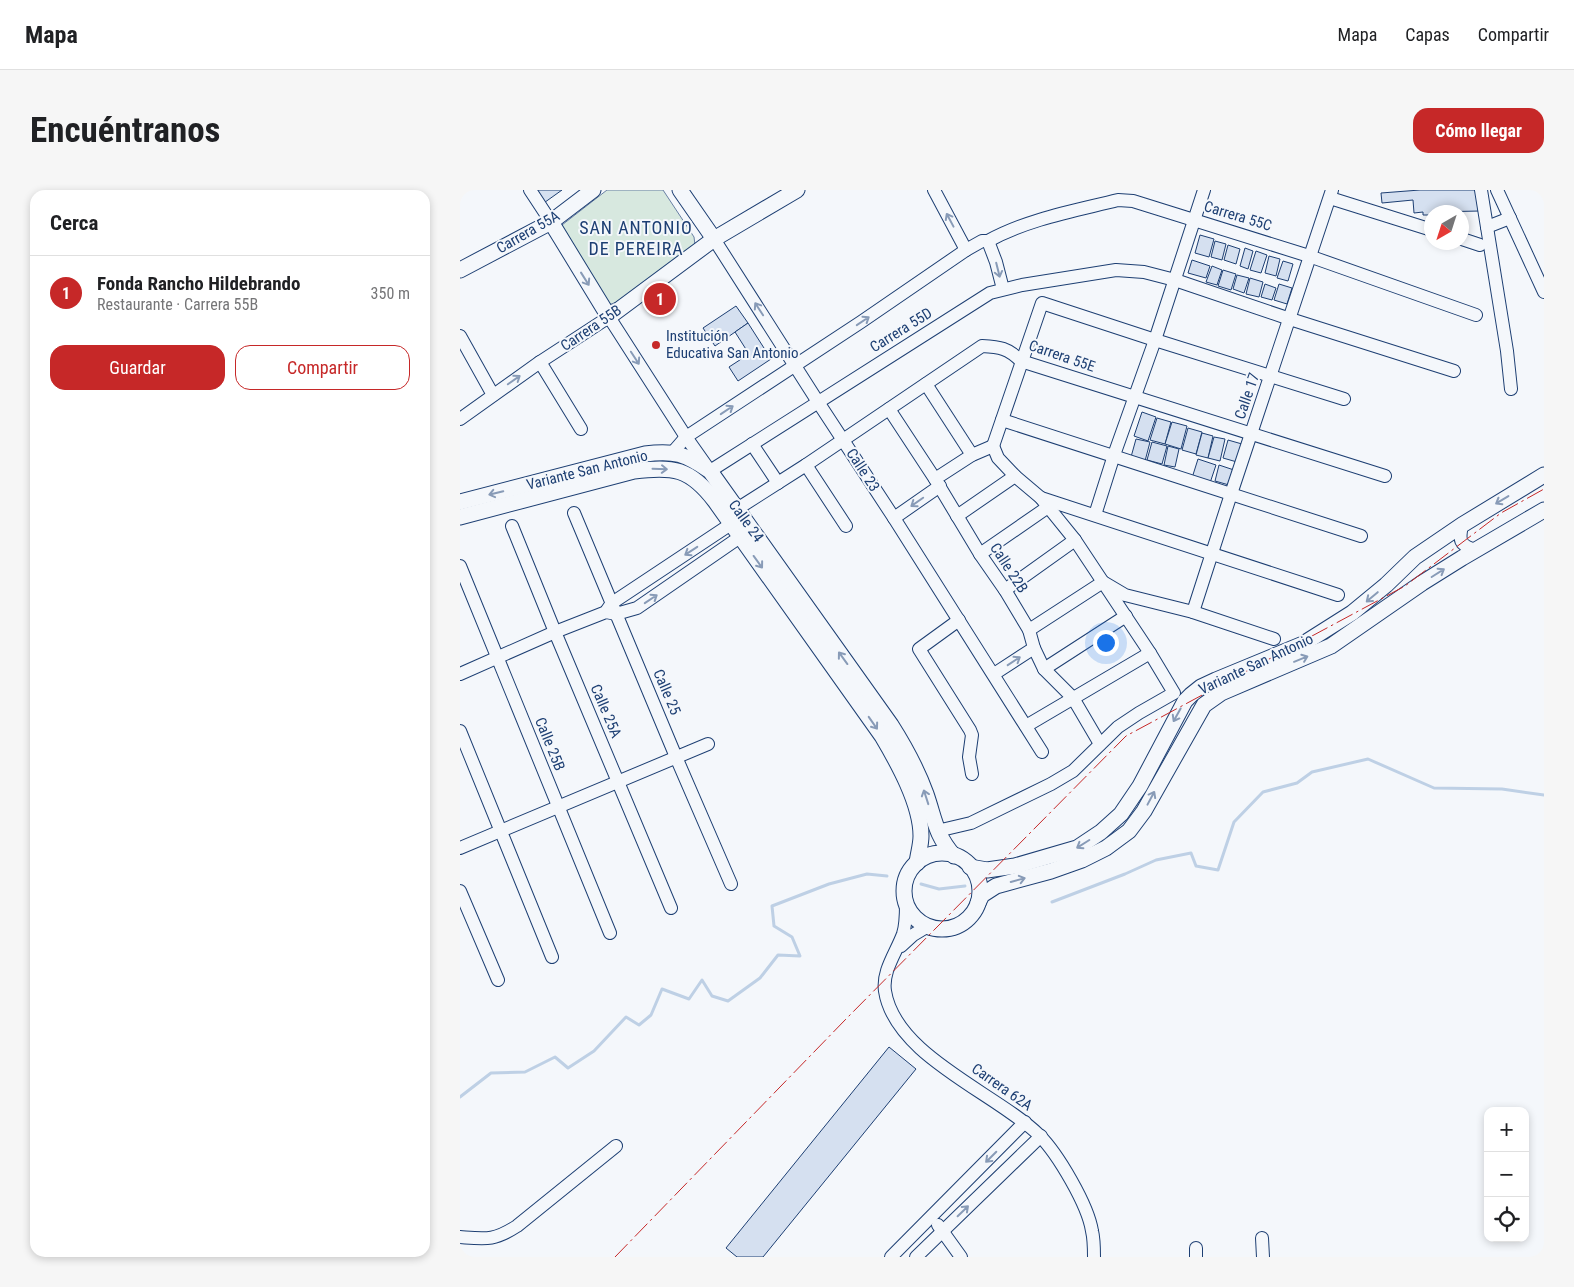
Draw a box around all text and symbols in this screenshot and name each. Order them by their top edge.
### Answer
text: Mapa [25,21,78,49]
text: Mapa [1338,24,1377,45]
text: Capas [1405,24,1450,45]
text: Compartir [1478,24,1549,45]
button: Cómo llegar [1413,108,1544,153]
text: Encuéntranos [30,110,221,151]
street label: Carrera 55C [1202,197,1274,235]
north arrow [1424,205,1469,250]
street label: Carrera 55A [493,207,563,257]
text: Cerca [50,211,98,235]
one-way arrow [945,213,954,228]
district label: SAN ANTONIO DE PEREIRA [579,217,693,259]
one-way arrow [994,262,1003,278]
one-way arrow [581,271,591,285]
text: Fonda Rancho Hildebrando [97,272,300,295]
pin: 1 [644,280,676,318]
text: 1 [62,284,70,303]
text: 350 m [371,284,410,303]
text: Restaurante · Carrera 55B [97,295,258,314]
street label: Carrera 55B [557,301,625,355]
one-way arrow [754,302,764,316]
street label: Carrera 55D [867,304,935,356]
one-way arrow [855,316,869,326]
place label: Institución Educativa San Antonio [666,327,799,362]
street label: Carrera 55E [1026,336,1098,376]
marker: Institución Educativa San Antonio [650,339,662,351]
button: Guardar [50,345,225,390]
button: Compartir [235,345,410,390]
one-way arrow [630,351,641,365]
street label: Calle 17 [1231,370,1263,422]
one-way arrow [507,375,520,386]
one-way arrow [719,405,733,415]
street label: Calle 23 [842,445,884,495]
street label: Variante San Antonio [525,446,649,494]
one-way arrow [652,464,668,474]
one-way arrow [489,489,505,498]
street label: Calle 24 [725,496,767,546]
one-way arrow [1496,496,1510,506]
one-way arrow [910,497,924,507]
street label: Calle 22B [986,540,1032,596]
one-way arrow [684,546,698,556]
one-way arrow [753,555,763,569]
one-way arrow [1431,568,1445,578]
one-way arrow [1366,591,1379,602]
one-way arrow [644,594,658,604]
your location [1093,630,1119,656]
street label: Variante San Antonio [1196,630,1316,698]
one-way arrow [838,651,848,665]
one-way arrow [1293,654,1308,663]
one-way arrow [1006,656,1020,666]
street label: Calle 25 [649,666,685,718]
street label: Calle 25A [587,681,625,741]
one-way arrow [1172,708,1182,723]
street label: Calle 25B [531,715,569,773]
one-way arrow [868,716,878,730]
one-way arrow [921,789,931,805]
one-way arrow [1147,792,1157,806]
one-way arrow [1076,839,1090,849]
one-way arrow [1009,875,1025,884]
street label: Carrera 62A [968,1060,1036,1115]
map controls [1484,1107,1529,1242]
button: + [1484,1107,1529,1152]
one-way arrow [985,1151,997,1164]
button: − [1484,1152,1529,1197]
button: locate [1484,1197,1529,1242]
one-way arrow [957,1205,969,1217]

